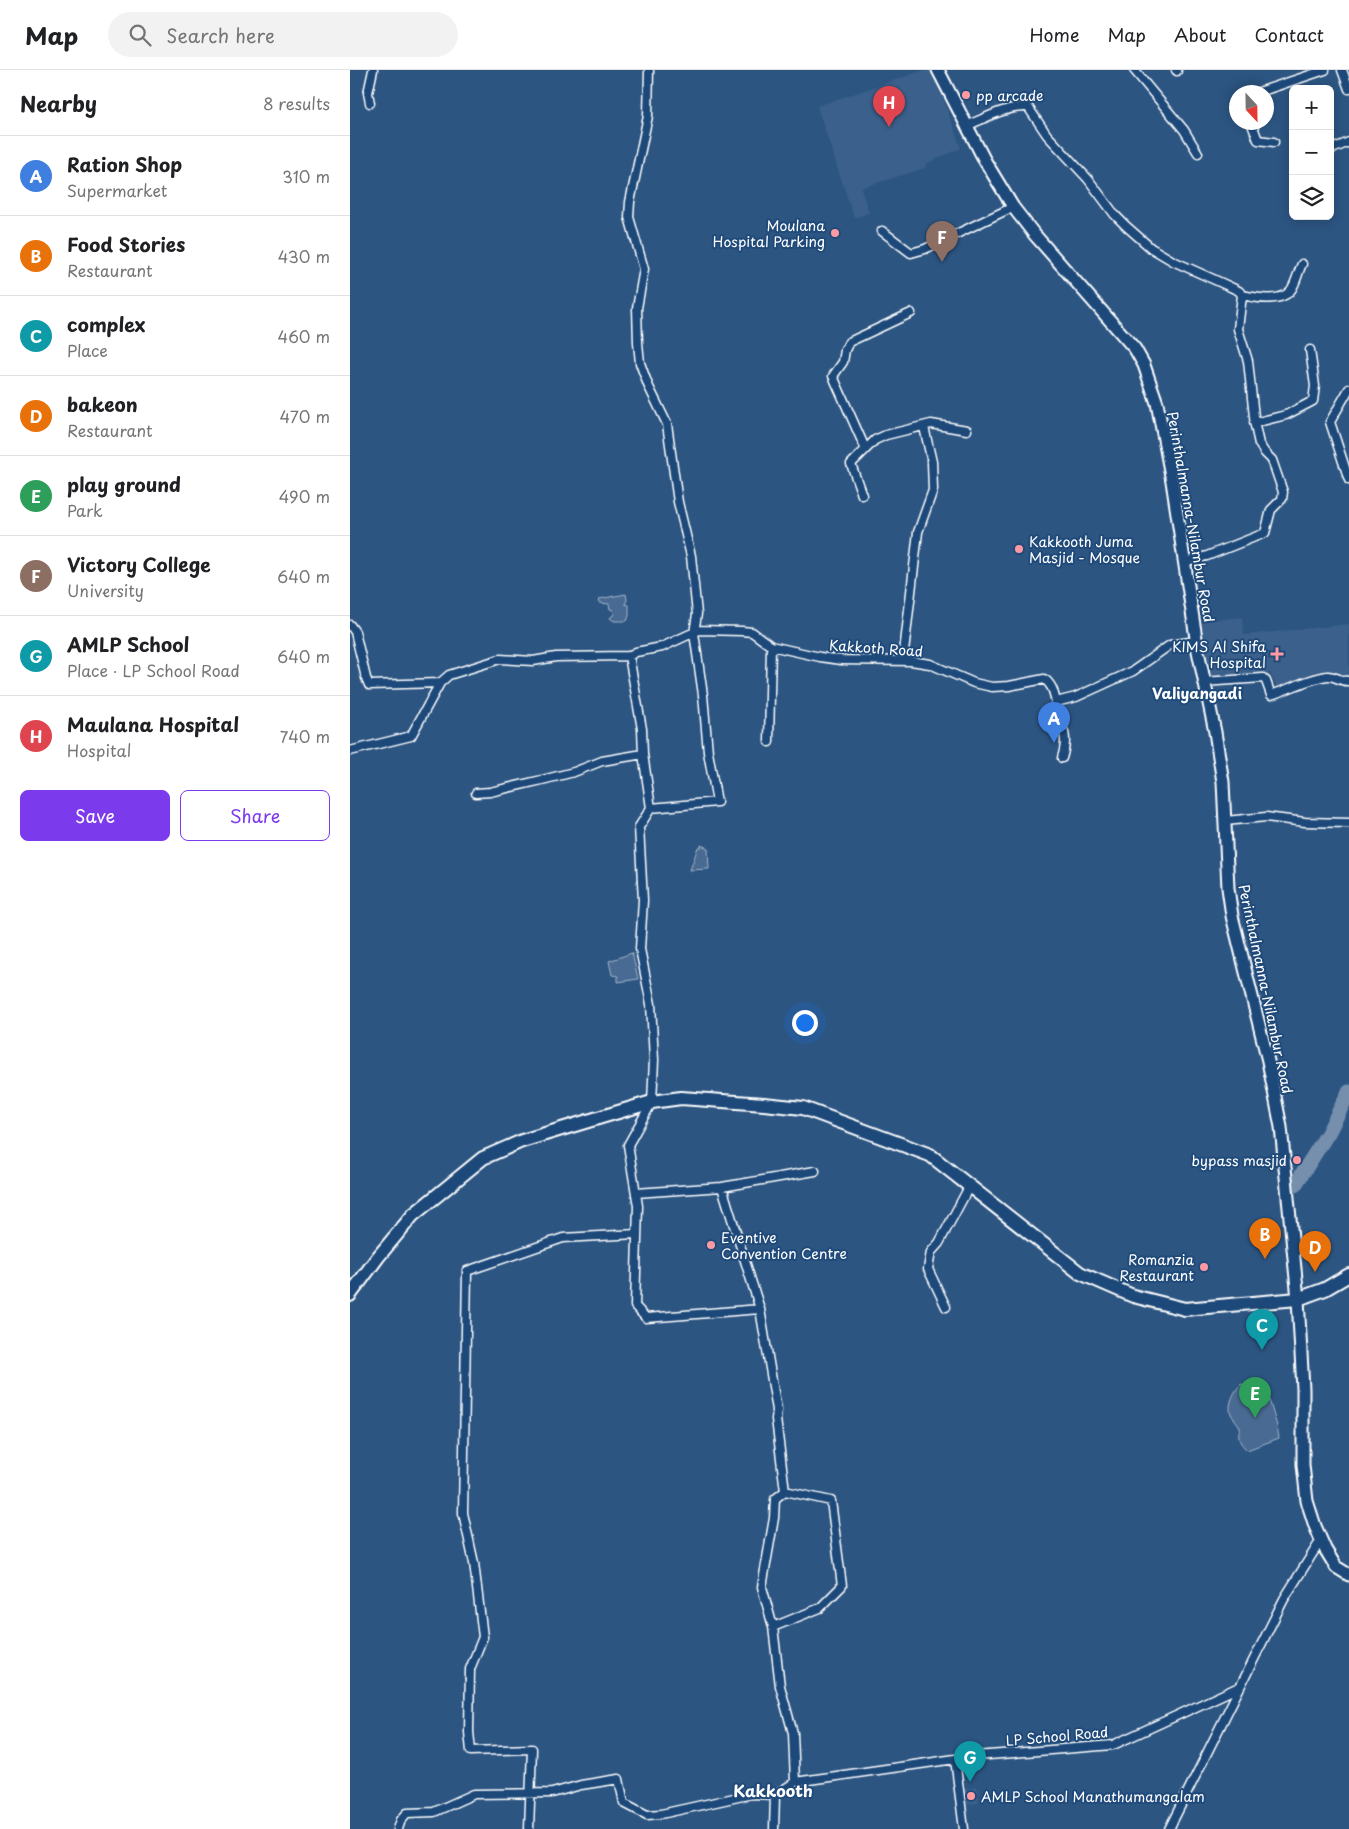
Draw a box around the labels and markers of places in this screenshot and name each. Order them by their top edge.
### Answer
place label: pp arcade [976,85,1043,106]
pin: H [873,86,905,127]
marker: pp arcade [960,89,972,101]
place label: Moulana Hospital Parking [713,215,825,252]
pin: F [926,221,958,262]
marker: Moulana Hospital Parking [829,227,841,239]
place label: Kakkooth Juma Masjid - Mosque [1029,531,1141,568]
marker: Kakkooth Juma Masjid - Mosque [1013,543,1025,555]
place label: KIMS Al Shifa Hospital [1172,636,1266,673]
marker: KIMS Al Shifa Hospital [1270,647,1284,661]
pin: A [1038,702,1070,743]
place label: bypass masjid [1192,1150,1287,1171]
marker: bypass masjid [1291,1154,1303,1166]
pin: B [1249,1218,1281,1259]
place label: Eventive Convention Centre [721,1227,847,1264]
pin: D [1299,1231,1331,1272]
marker: Eventive Convention Centre [705,1239,717,1251]
place label: Romanzia Restaurant [1119,1249,1194,1286]
marker: Romanzia Restaurant [1198,1261,1210,1273]
pin: C [1246,1309,1278,1350]
pin: E [1239,1377,1271,1418]
pin: G [954,1741,986,1782]
place label: AMLP School Manathumangalam [981,1786,1205,1807]
marker: AMLP School Manathumangalam [965,1790,977,1802]

